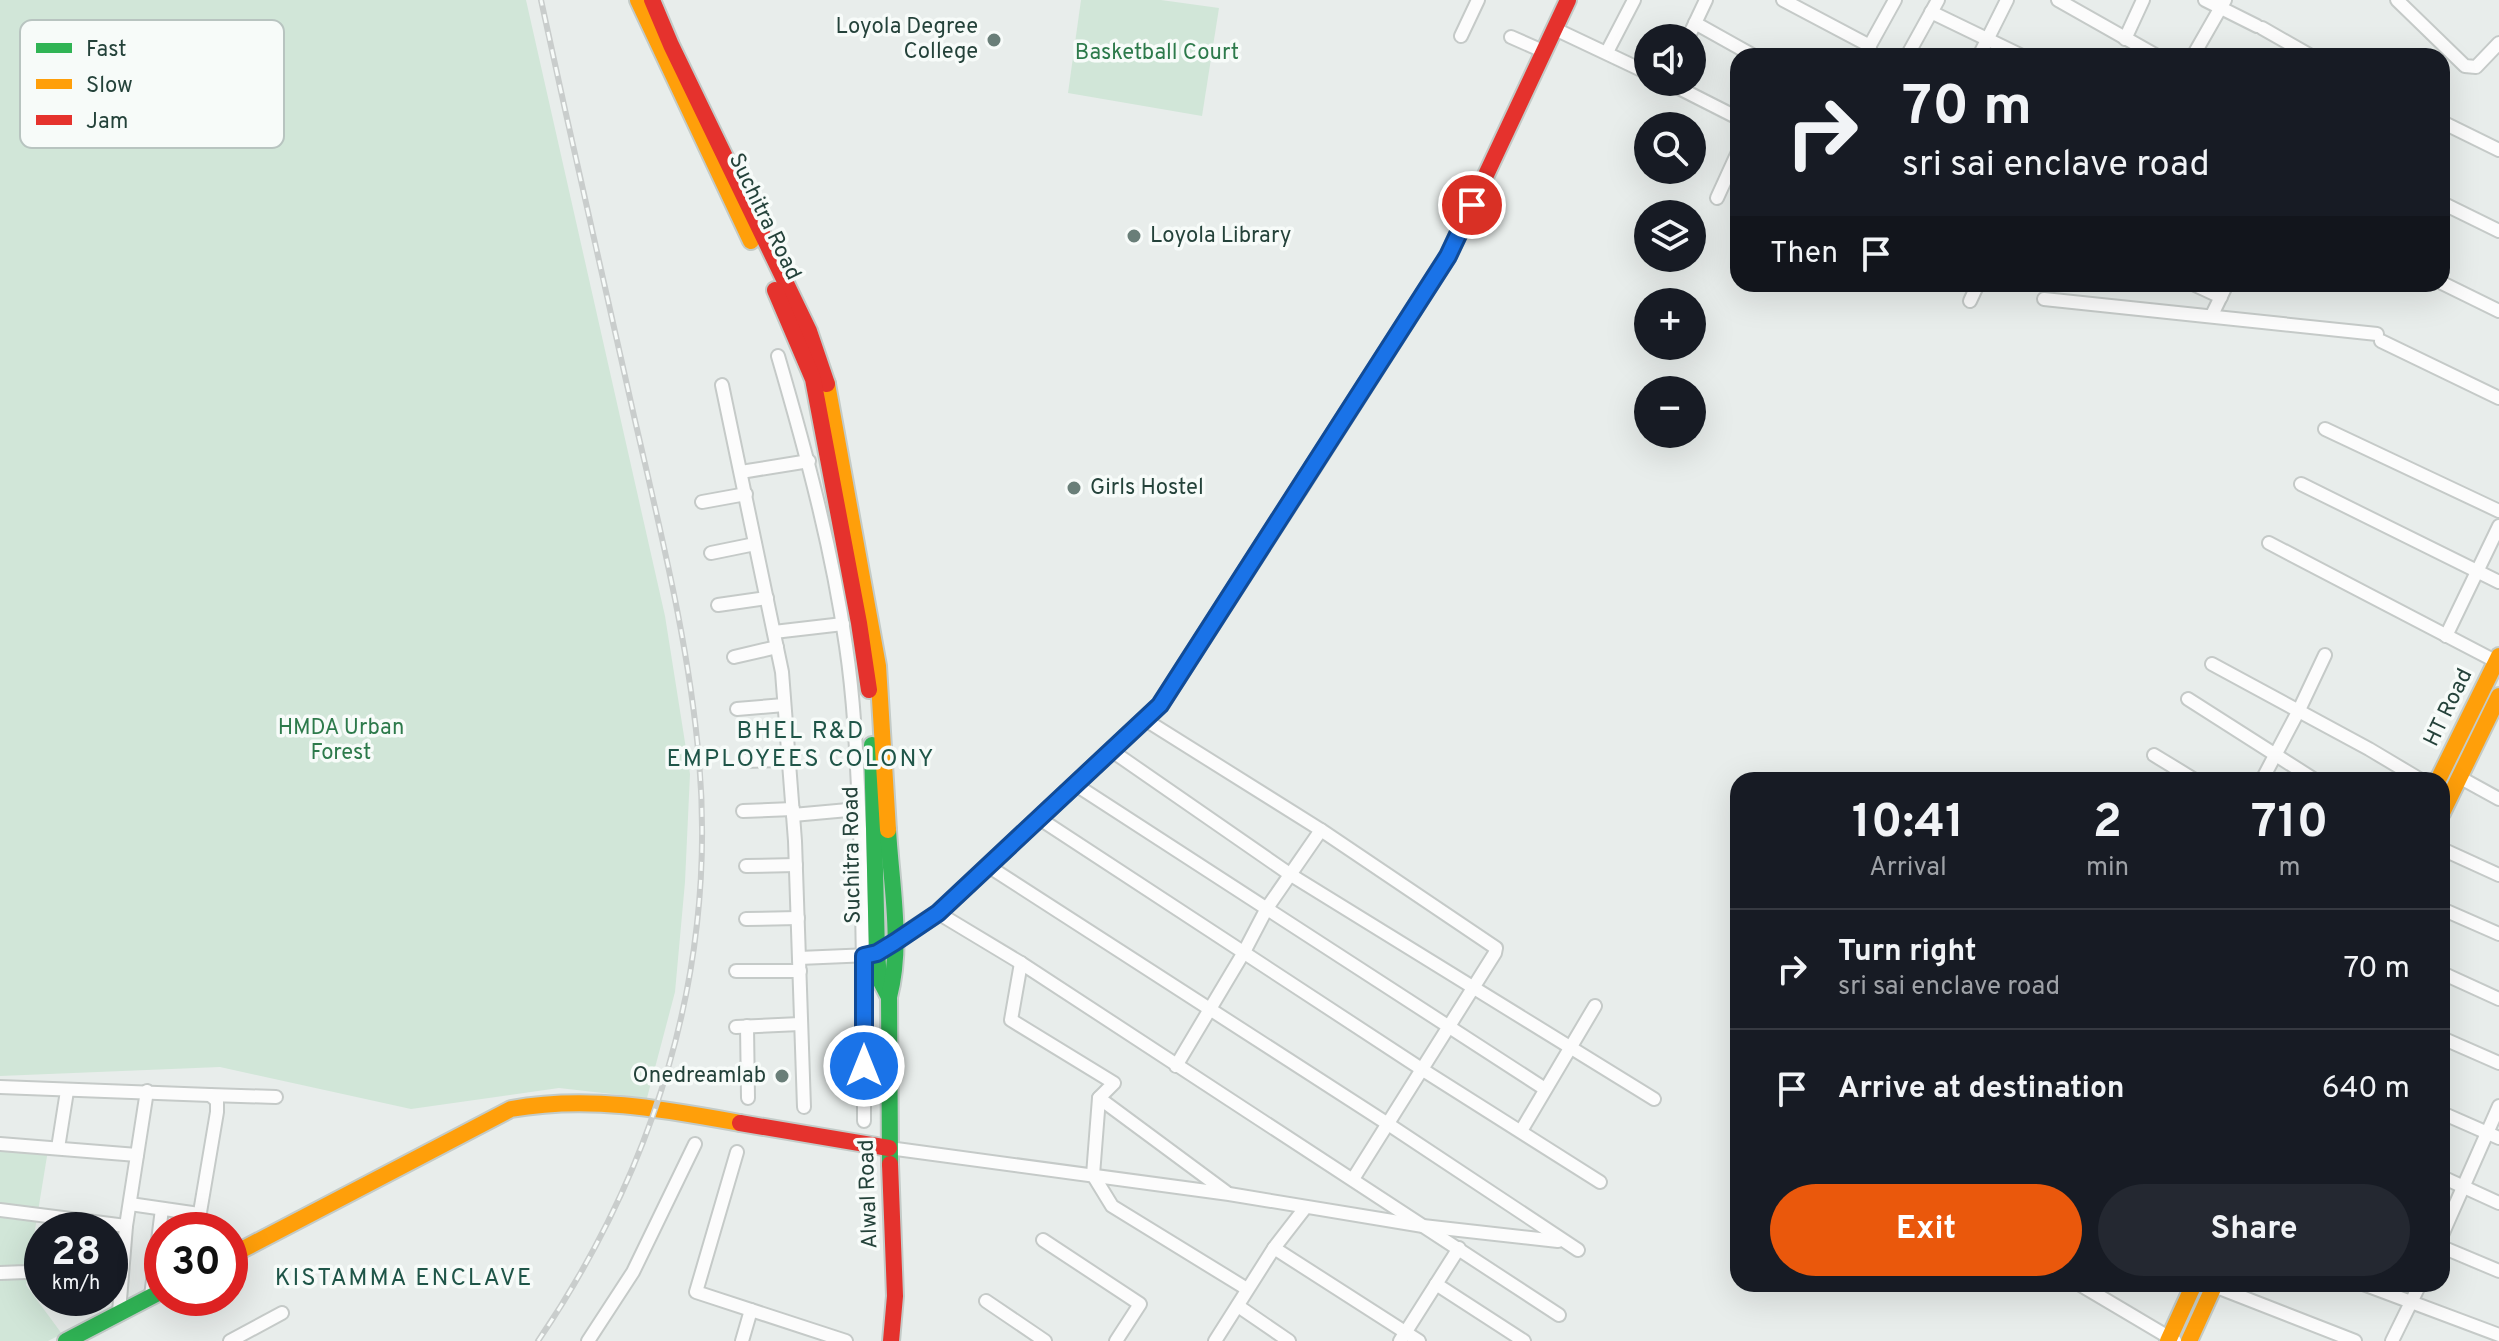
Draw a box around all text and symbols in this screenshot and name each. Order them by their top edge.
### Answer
place label: Loyola Degree College [836,14,978,66]
legend [20,20,284,148]
map controls [1634,24,1706,448]
button: sound [1634,24,1706,96]
marker: Loyola Degree College [985,31,1003,49]
text: Fast [86,37,127,64]
park label: Basketball Court [1075,40,1239,67]
text: Slow [86,73,133,100]
text: 70 m [1902,74,2032,144]
icon: right [1770,80,1874,184]
text: Jam [86,109,129,136]
button: search [1634,112,1706,184]
text: sri sai enclave road [1902,143,2210,189]
street label: Suchitra Road [722,149,806,285]
pin [1438,171,1506,239]
icon: arrive [1450,183,1494,227]
button: layers [1634,200,1706,272]
place label: Loyola Library [1150,223,1291,250]
marker: Loyola Library [1125,227,1143,245]
icon: arrive [1854,232,1898,276]
text: Then [1770,236,1838,273]
button: + [1634,288,1706,360]
button: − [1634,376,1706,448]
place label: Girls Hostel [1090,475,1204,502]
marker: Girls Hostel [1065,479,1083,497]
street label: HT Road [2419,665,2479,751]
park label: HMDA Urban Forest [278,715,404,767]
district label: BHEL R&D EMPLOYEES COLONY [667,717,935,775]
street label: Suchitra Road [838,786,868,924]
text: 10:41 [1852,794,1964,854]
text: 2 [2093,794,2122,854]
text: 710 [2251,794,2328,854]
text: Arrival [1869,852,1947,885]
text: min [2086,852,2129,885]
text: m [2279,852,2301,885]
text: Turn right [1838,934,1976,971]
icon: right [1770,947,1814,991]
text: 70 m [2344,951,2410,988]
text: sri sai enclave road [1838,971,2060,1004]
position arrow [822,1024,906,1108]
place label: Onedreamlab [633,1063,766,1090]
marker: Onedreamlab [773,1067,791,1085]
icon: arrive [1770,1067,1814,1111]
text: Arrive at destination [1838,1071,2124,1108]
text: 640 m [2322,1071,2410,1108]
street label: Alwal Road [854,1139,884,1249]
button: Exit [1770,1184,2082,1276]
button: Share [2098,1184,2410,1276]
speed limit sign: 30 [144,1212,248,1316]
text: 28 [51,1229,101,1279]
district label: KISTAMMA ENCLAVE [275,1264,533,1294]
text: km/h [52,1271,100,1297]

